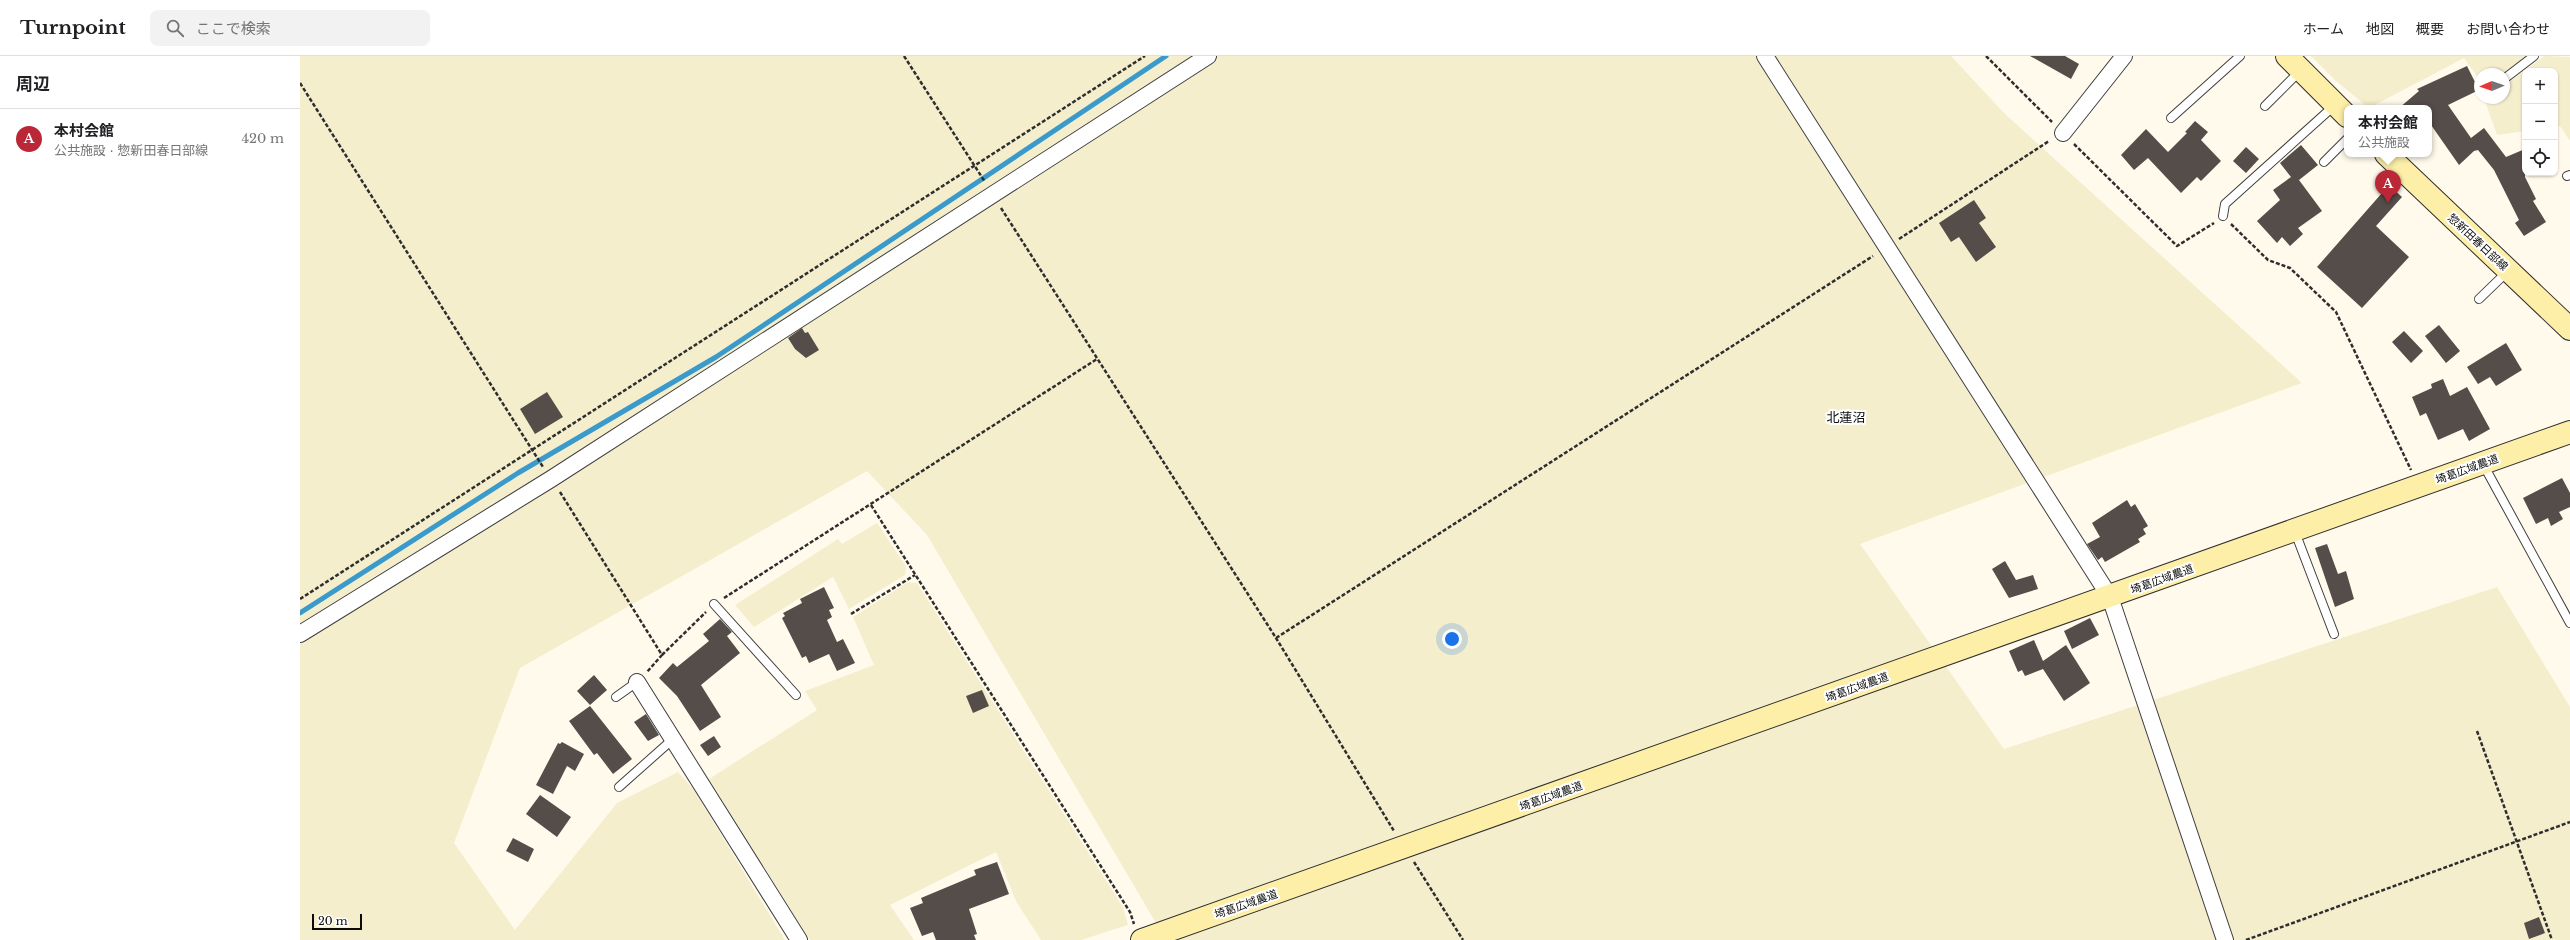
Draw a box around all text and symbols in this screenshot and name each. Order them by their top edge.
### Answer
search box [150,10,430,46]
text: Turnpoint [20,16,126,39]
icon: search [164,17,186,39]
text: ここで検索 [196,19,271,38]
text: ホーム [2302,20,2344,38]
text: 地図 [2366,20,2394,38]
text: 概要 [2416,20,2444,38]
text: お問い合わせ [2466,20,2550,38]
north arrow [2474,68,2510,104]
map controls [2522,68,2558,176]
button: + [2522,68,2558,104]
text: 周辺 [16,74,50,95]
button: − [2522,104,2558,140]
popup [2344,105,2432,157]
text: 本村会館 [2358,113,2418,132]
text: 本村会館 [54,121,114,140]
text: A [24,130,34,147]
text: 420 m [241,130,284,147]
text: 公共施設 [2358,134,2410,151]
button: locate [2522,140,2558,176]
text: 公共施設 · 惣新田春日部線 [54,142,208,159]
pin: A [2375,170,2401,203]
street label: 惣新田春日部線 [2445,211,2511,273]
district label: 北蓮沼 [1826,409,1866,426]
street label: 埼葛広域農道 [2434,451,2500,487]
street label: 埼葛広域農道 [2129,561,2195,597]
your location [1442,629,1462,649]
street label: 埼葛広域農道 [1824,669,1890,705]
street label: 埼葛広域農道 [1518,778,1584,814]
street label: 埼葛広域農道 [1213,887,1279,921]
scale bar [312,912,362,931]
text: 20 m [318,914,348,928]

